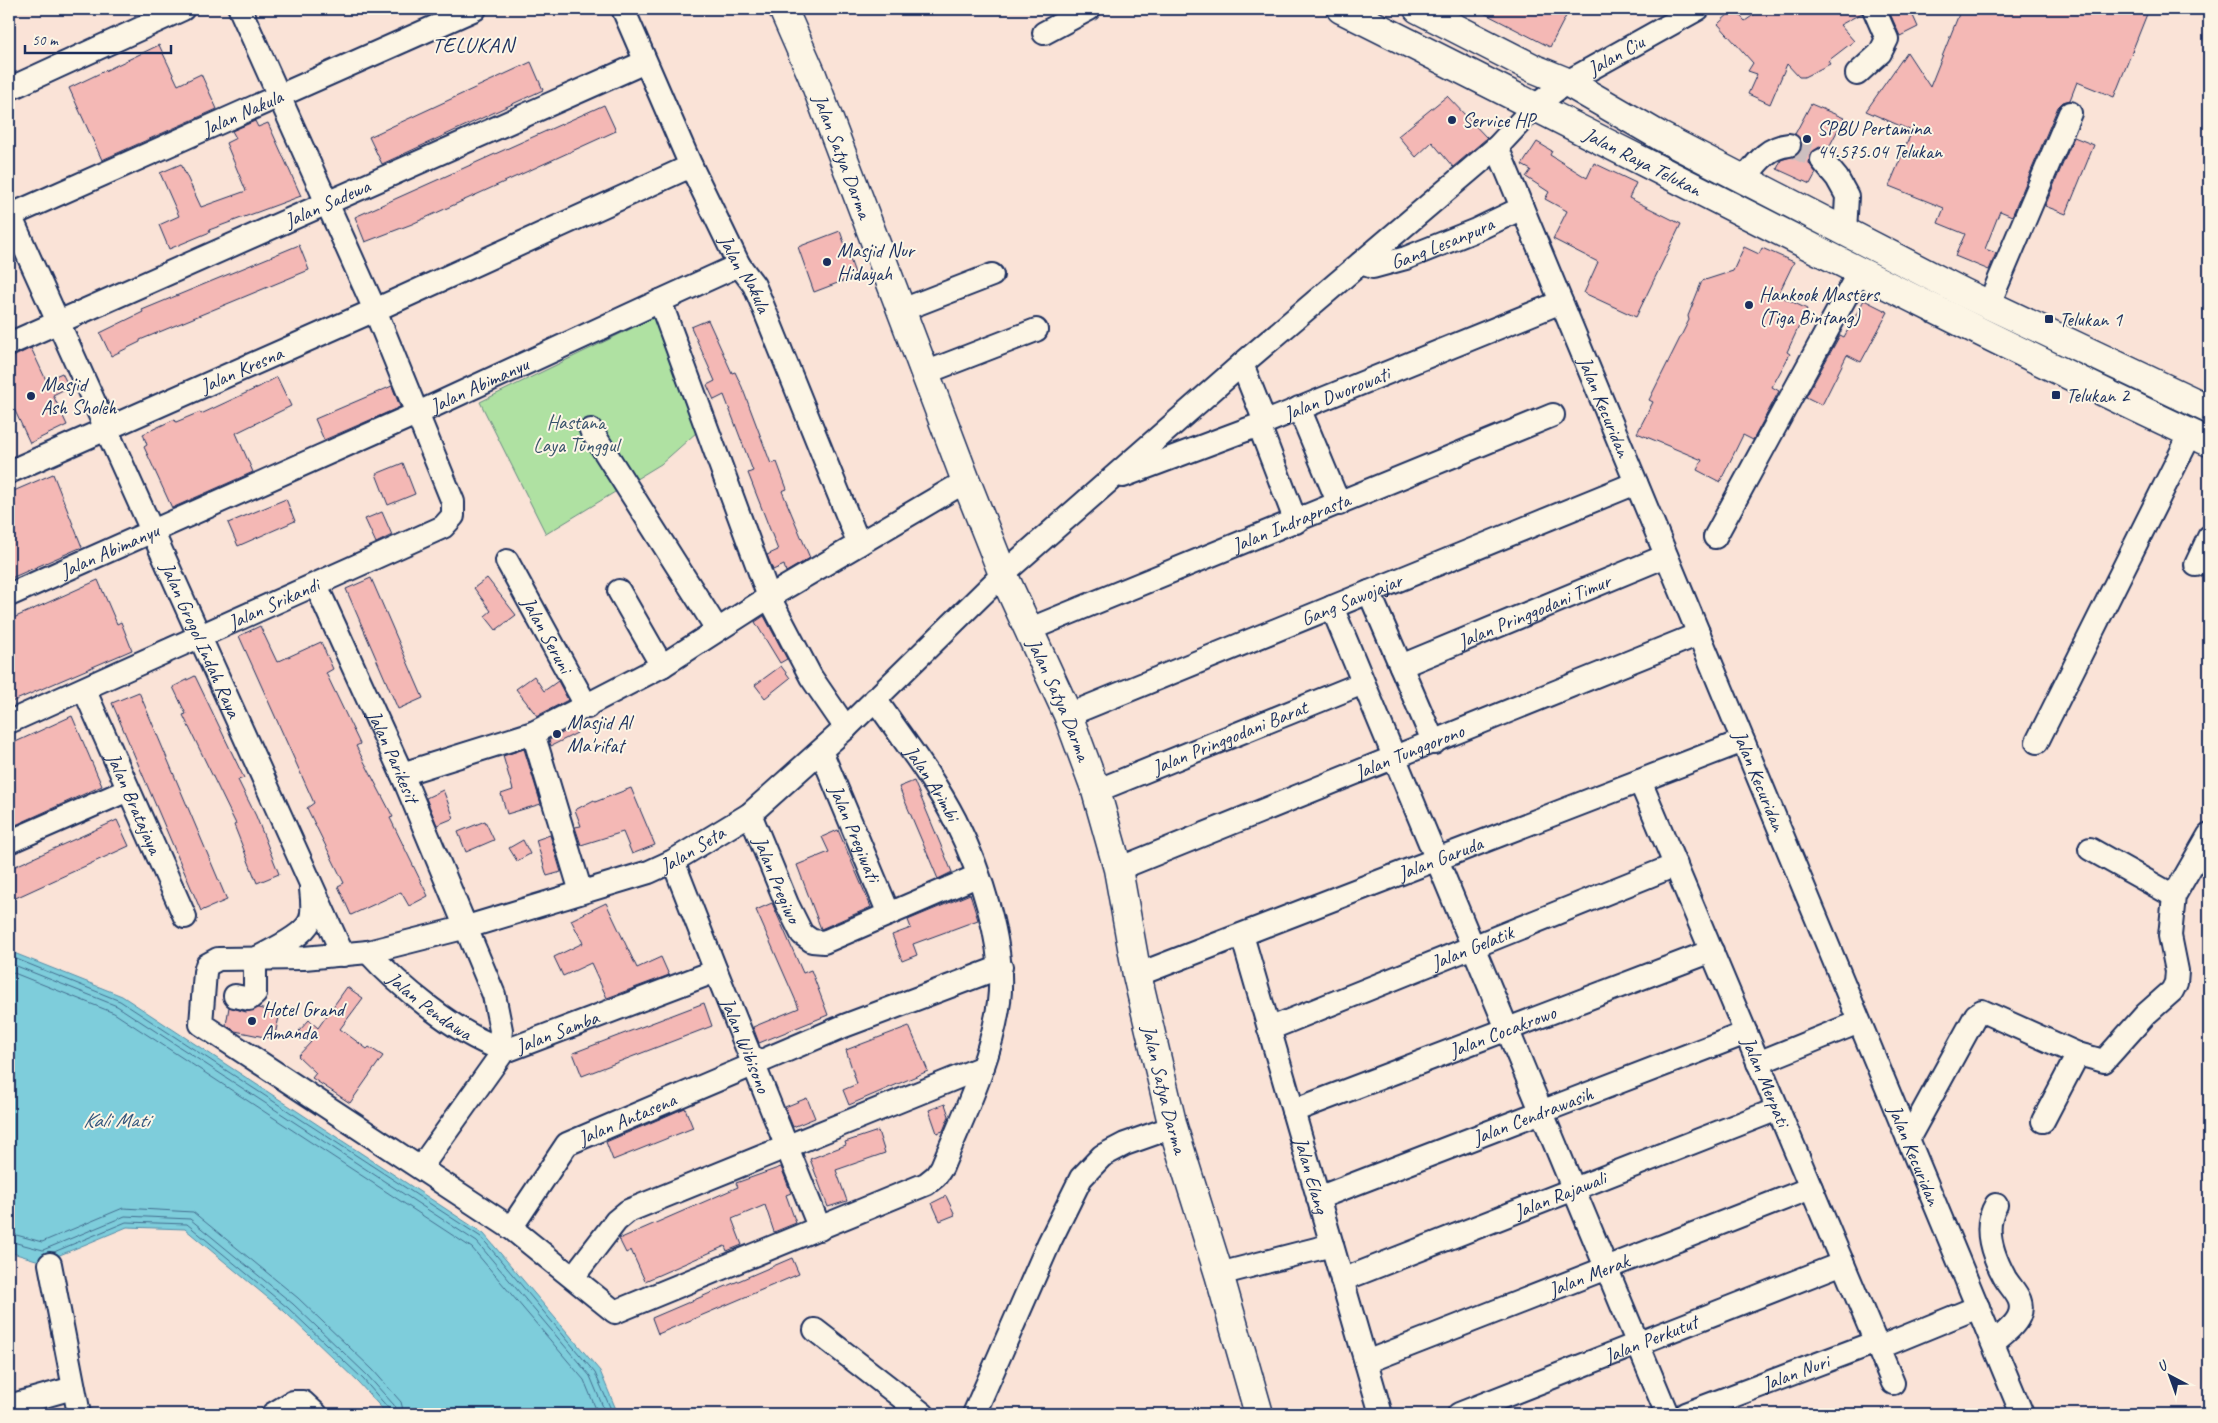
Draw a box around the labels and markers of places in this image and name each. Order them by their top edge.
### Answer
place label: Service HP [1462,108,1537,133]
marker: Service HP [1446,114,1458,126]
place label: SPBU Pertamina 44.575.04 Telukan [1817,116,1943,164]
marker: SPBU Pertamina 44.575.04 Telukan [1801,133,1813,145]
place label: Masjid Nur Hidayah [837,238,916,286]
marker: Masjid Nur Hidayah [821,256,833,268]
place label: Hankook Masters (Tiga Bintang) [1759,282,1881,330]
marker: Hankook Masters (Tiga Bintang) [1743,299,1755,311]
place label: Telukan 1 [2059,307,2123,332]
marker: Telukan 1 [2043,313,2055,325]
place label: Masjid Ash Sholeh [41,372,117,420]
place label: Telukan 2 [2066,383,2131,408]
marker: Telukan 2 [2050,389,2062,401]
marker: Masjid Ash Sholeh [25,390,37,402]
place label: Masjid Al Ma'rifat [567,710,635,758]
marker: Masjid Al Ma'rifat [551,728,563,740]
place label: Hotel Grand Amanda [262,997,347,1045]
marker: Hotel Grand Amanda [246,1015,258,1027]

